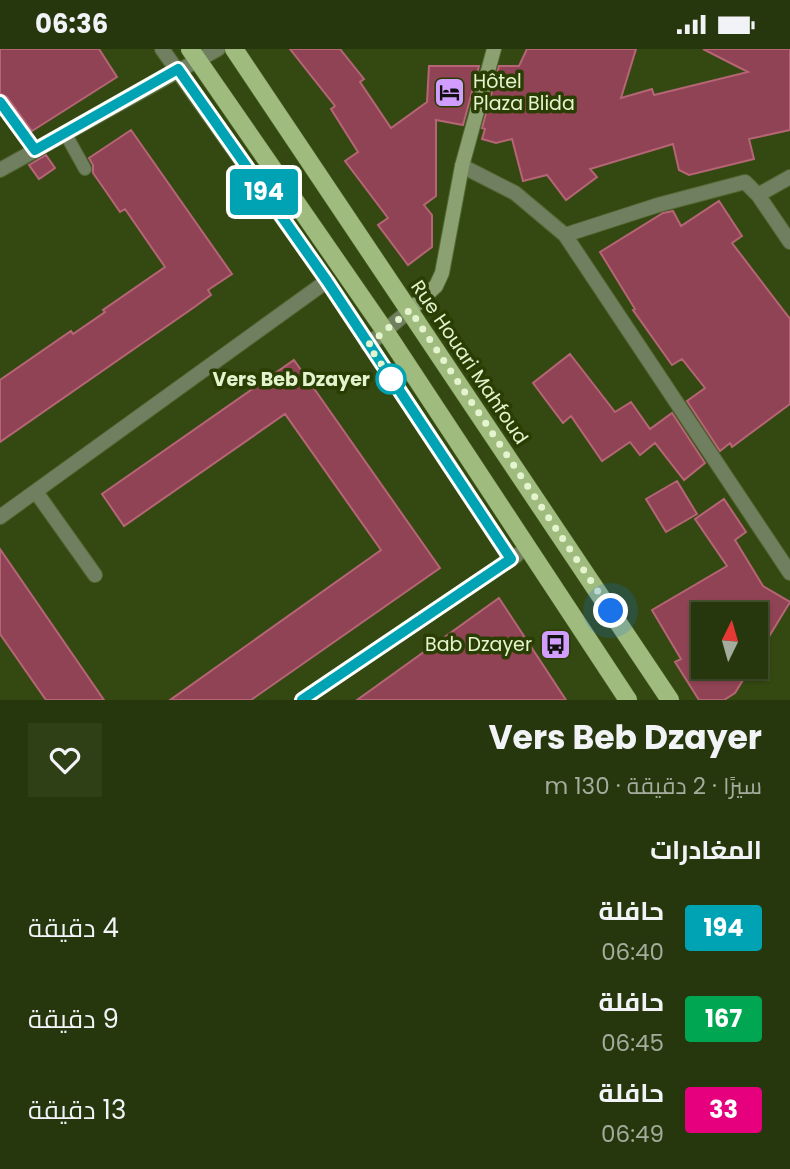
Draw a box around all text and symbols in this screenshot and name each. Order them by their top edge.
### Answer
text: 06:36 [35,6,108,42]
place label: Hôtel Plaza Blida [473,68,575,117]
hotel icon: Hôtel Plaza Blida [433,75,467,109]
line badge: 194 [224,169,304,215]
text: 194 [244,175,284,208]
street label: Rue Houari Mahfoud [405,275,535,450]
marker: Vers Beb Dzayer [376,364,406,394]
place label: Vers Beb Dzayer [213,366,370,393]
your location [593,593,628,628]
north arrow [691,602,768,679]
map controls [691,602,768,679]
bus stop icon: Bab Dzayer [538,627,572,661]
place label: Bab Dzayer [425,631,532,658]
text: Vers Beb Dzayer [488,714,762,761]
button: heart [28,723,102,797]
text: سيرًا · 2 دقيقة · 130 m [544,770,762,802]
text: المغادرات [650,832,762,868]
text: حافلة [599,893,664,929]
text: 4 دقيقة [28,910,119,946]
text: 194 [703,911,744,944]
text: 06:40 [601,936,664,968]
text: حافلة [599,984,664,1020]
text: 9 دقيقة [28,1001,119,1037]
text: 167 [705,1002,742,1035]
text: 06:45 [601,1027,664,1059]
text: حافلة [599,1075,664,1111]
text: 13 دقيقة [28,1092,126,1128]
text: 33 [709,1093,738,1126]
text: 06:49 [601,1118,664,1150]

